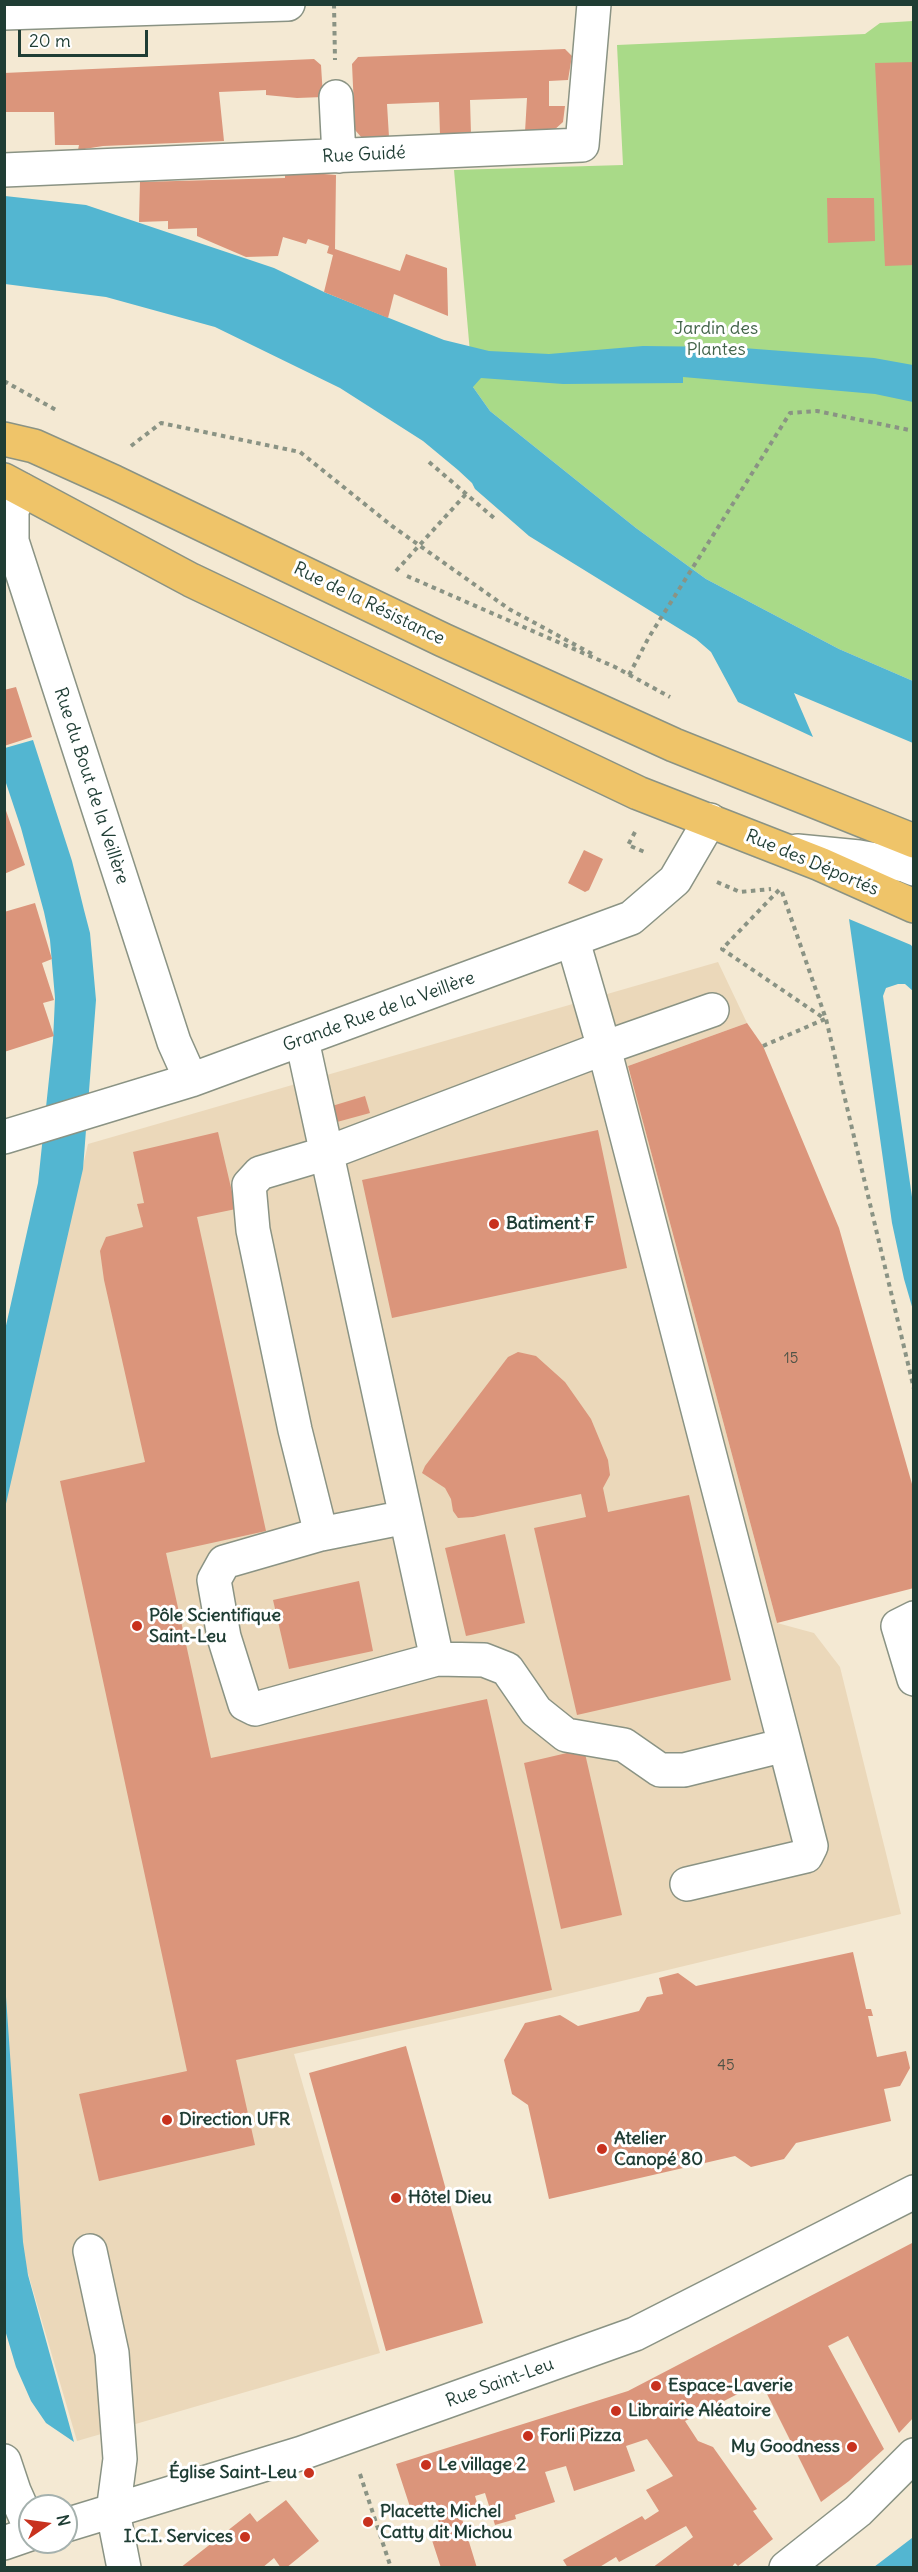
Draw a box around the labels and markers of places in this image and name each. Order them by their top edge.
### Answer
place label: Batiment F [506,1213,594,1235]
marker: Batiment F [487,1217,501,1231]
place label: Pôle Scientifique Saint-Leu [149,1605,281,1648]
marker: Pôle Scientifique Saint-Leu [130,1619,144,1633]
place label: Direction UFR [179,2109,290,2131]
marker: Direction UFR [160,2113,174,2127]
place label: Atelier Canopé 80 [614,2128,703,2170]
marker: Atelier Canopé 80 [595,2142,609,2156]
place label: Hôtel Dieu [408,2187,492,2209]
marker: Hôtel Dieu [389,2191,403,2205]
place label: Espace-Laverie [668,2375,793,2397]
marker: Espace-Laverie [649,2379,663,2393]
place label: Librairie Aléatoire [628,2400,771,2422]
marker: Librairie Aléatoire [609,2404,623,2418]
place label: Forli Pizza [540,2425,621,2447]
marker: Forli Pizza [521,2429,535,2443]
place label: My Goodness [731,2436,840,2458]
marker: My Goodness [845,2440,859,2454]
place label: Le village 2 [438,2454,526,2476]
marker: Le village 2 [419,2458,433,2472]
place label: Église Saint-Leu [169,2462,297,2484]
marker: Église Saint-Leu [302,2466,316,2480]
place label: Placette Michel Catty dit Michou [380,2501,512,2544]
marker: Placette Michel Catty dit Michou [361,2515,375,2529]
place label: I.C.I. Services [124,2526,233,2548]
marker: I.C.I. Services [238,2530,252,2544]

